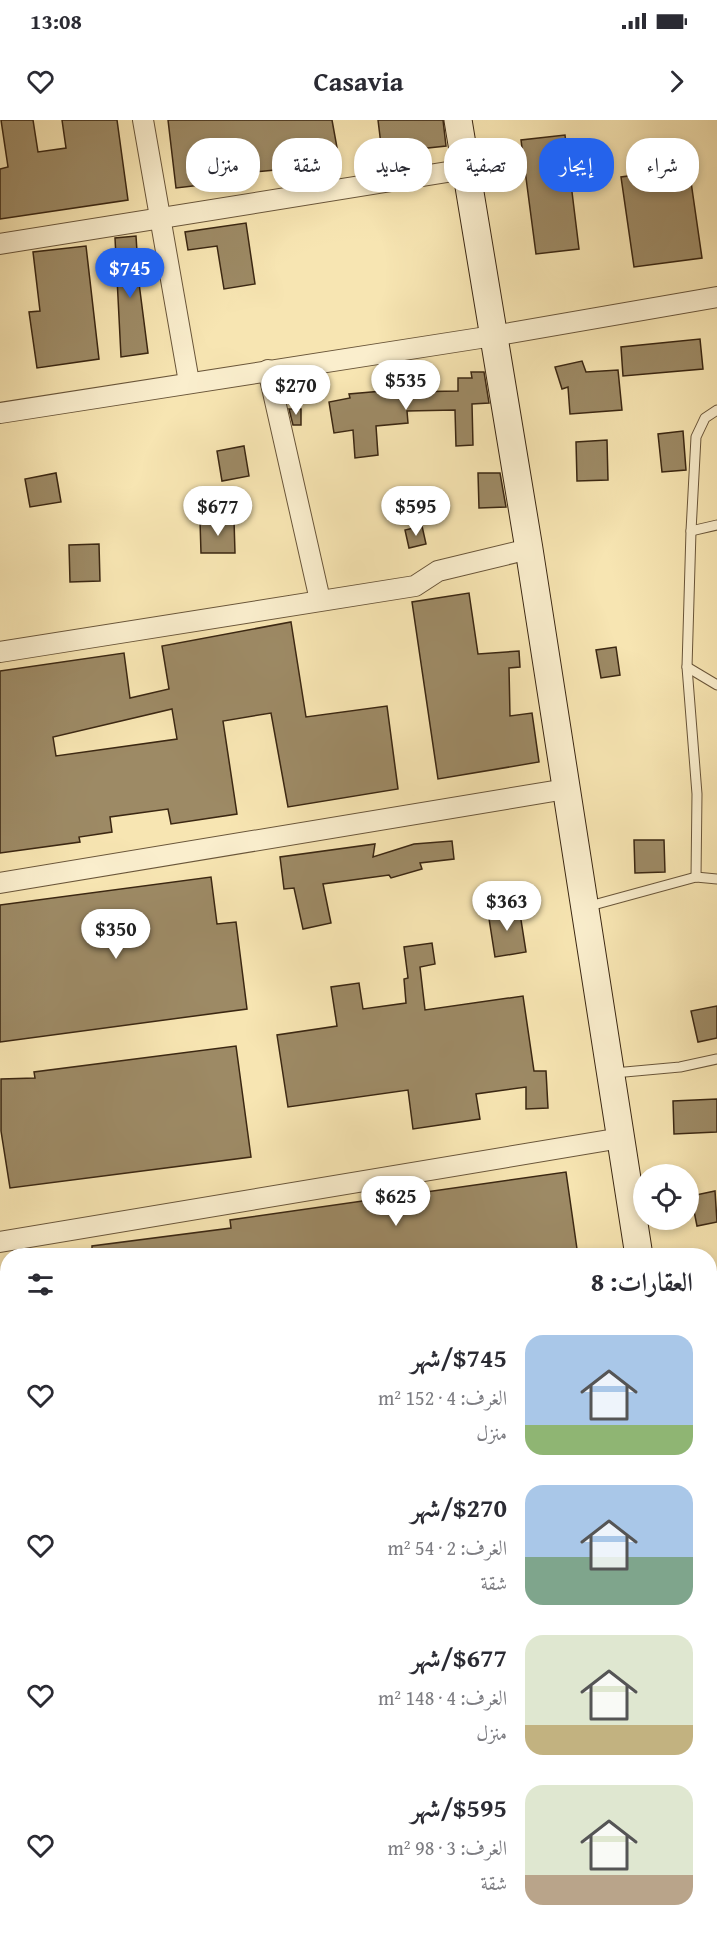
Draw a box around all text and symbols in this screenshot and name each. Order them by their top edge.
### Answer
text: 13:08 [30,5,82,37]
text: Casavia [313,61,404,101]
icon: heart [24,65,57,98]
icon: forward [660,65,693,98]
chip: منزل [186,138,260,192]
chip: شقة [272,138,342,192]
chip: جديد [354,138,432,192]
chip: تصفية [444,138,527,192]
chip: إيجار [539,138,614,192]
chip: شراء [626,138,699,192]
pin: $745 [94,248,166,299]
text: $745 [109,253,151,282]
pin: $535 [370,360,442,411]
pin: $270 [260,365,332,416]
text: $535 [385,365,427,394]
text: $270 [275,370,317,399]
pin: $677 [182,486,254,537]
pin: $595 [380,486,452,537]
text: $677 [197,491,239,520]
text: $595 [395,491,437,520]
pin: $363 [471,881,543,932]
text: $363 [486,886,528,915]
pin: $350 [80,909,152,960]
text: $350 [95,914,137,943]
map controls [633,1164,699,1230]
button: locate [633,1164,699,1230]
pin: $625 [360,1176,432,1227]
text: $625 [375,1181,417,1210]
text: العقارات: 8 [591,1262,693,1301]
icon: filters [24,1268,57,1301]
text: $745/شهر [411,1338,507,1377]
icon: home [573,1359,645,1431]
icon: heart [24,1379,57,1412]
text: الغرف: 4 · 152 m² [378,1383,507,1412]
text: منزل [476,1418,507,1447]
text: $270/شهر [411,1488,507,1527]
icon: home [573,1509,645,1581]
icon: heart [24,1529,57,1562]
text: الغرف: 2 · 54 m² [388,1533,507,1562]
text: شقة [481,1568,507,1597]
text: $677/شهر [411,1638,507,1677]
icon: home [573,1659,645,1731]
icon: heart [24,1679,57,1712]
text: الغرف: 4 · 148 m² [378,1683,507,1712]
text: منزل [476,1718,507,1747]
text: $595/شهر [411,1788,507,1827]
icon: home [573,1809,645,1881]
icon: heart [24,1829,57,1862]
text: الغرف: 3 · 98 m² [388,1833,507,1862]
text: شقة [481,1868,507,1897]

